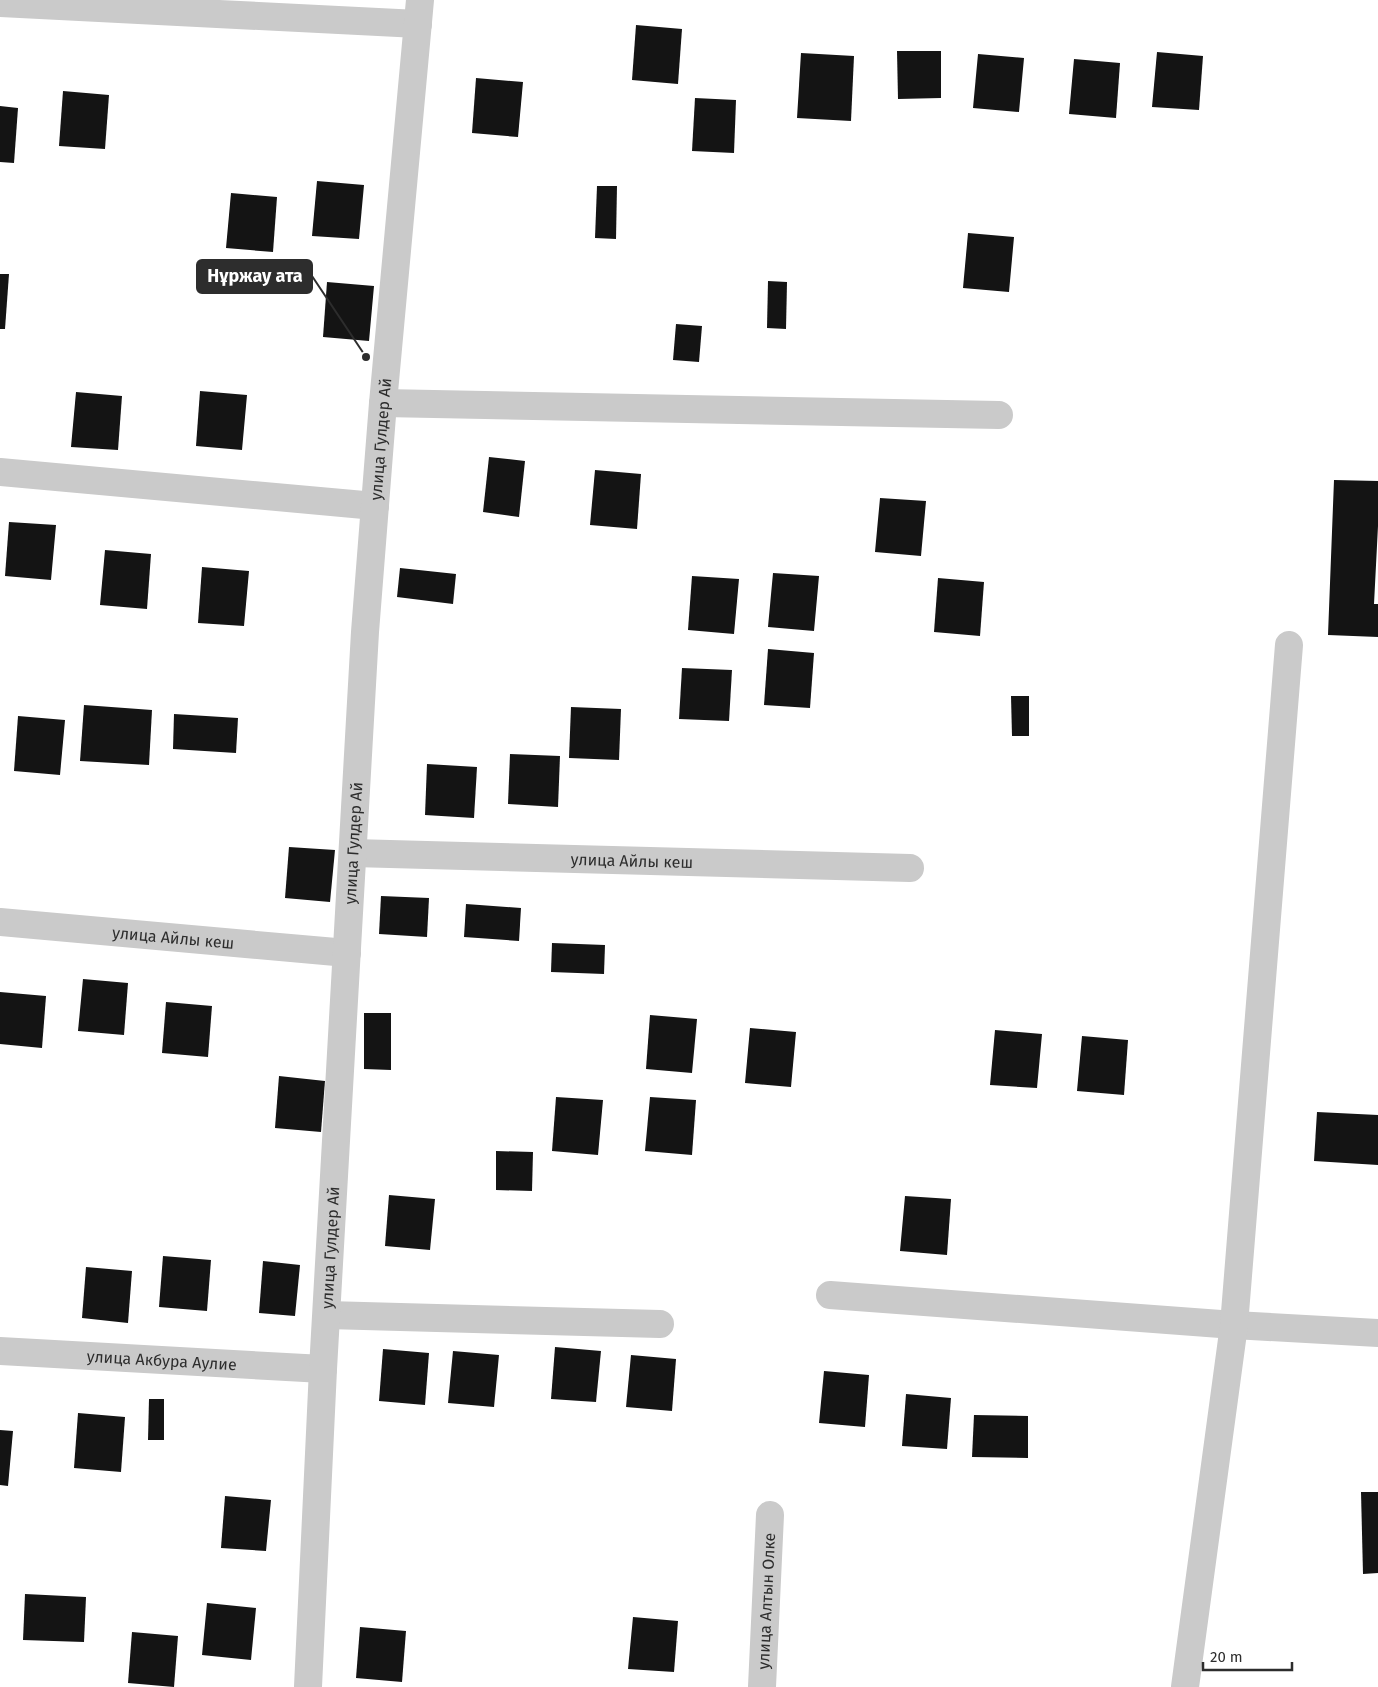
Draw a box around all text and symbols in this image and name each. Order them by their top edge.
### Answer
callout: Нұржау ата [197,260,312,293]
text: Нұржау ата [207,265,303,287]
street label: улица Гулдер Ай [366,377,395,501]
street label: улица Гулдер Ай [340,781,366,905]
street label: улица Айлы кеш [570,850,693,872]
street label: улица Айлы кеш [111,923,235,953]
street label: улица Гулдер Ай [317,1186,343,1309]
street label: улица Акбура Аулие [86,1347,237,1374]
street label: улица Алтын Олке [754,1532,779,1670]
scale bar [1203,1640,1292,1672]
text: 20 m [1210,1648,1243,1666]

